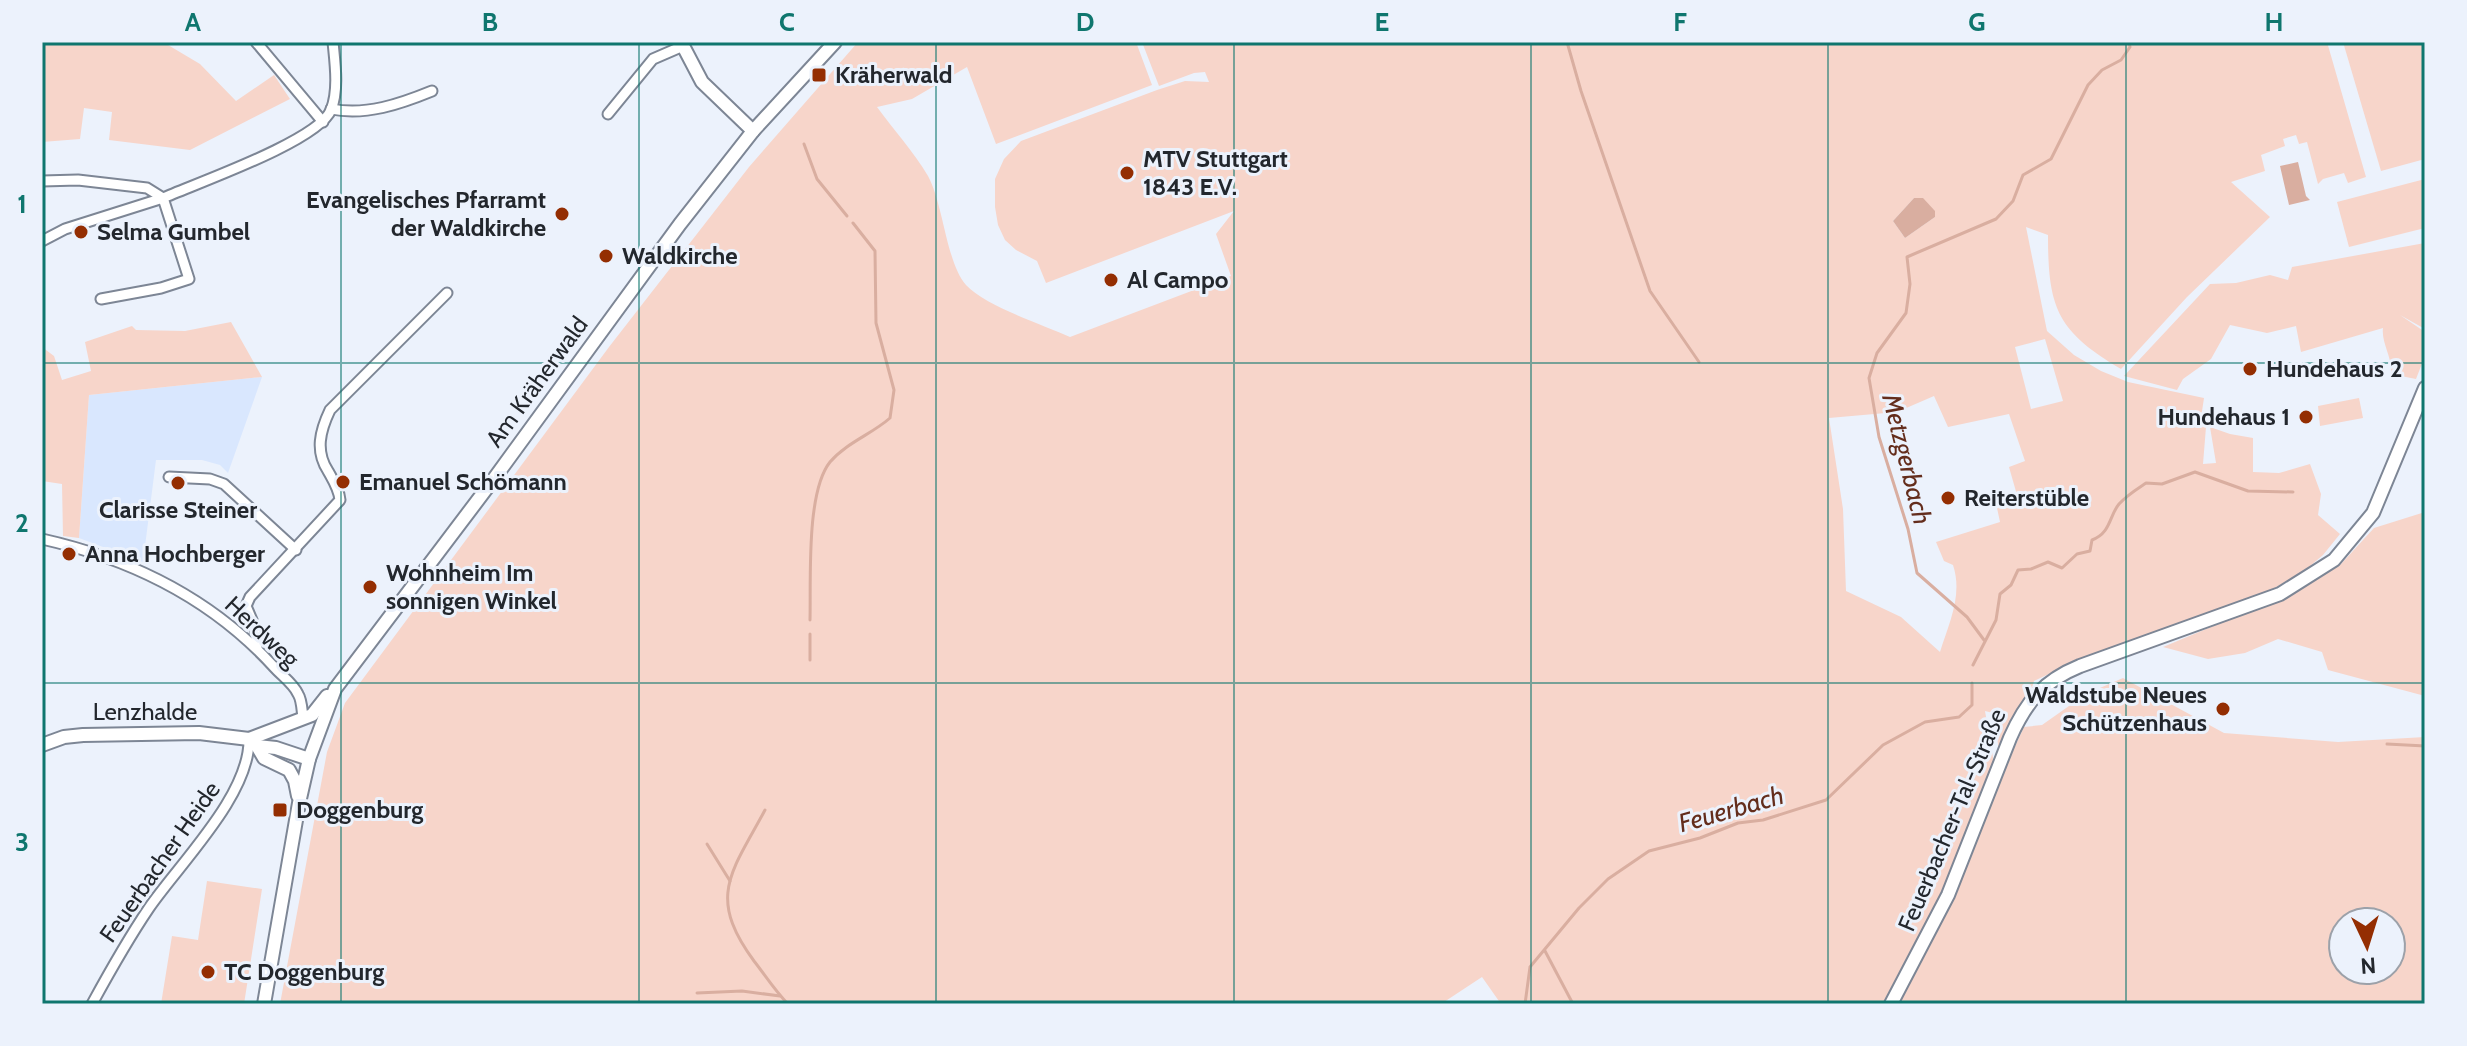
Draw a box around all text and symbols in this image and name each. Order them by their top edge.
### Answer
text: A [185,6,202,38]
text: B [482,6,498,38]
text: C [779,6,795,38]
text: D [1076,6,1094,38]
text: E [1375,6,1389,38]
text: F [1673,6,1687,38]
text: G [1968,6,1986,38]
text: H [2265,6,2283,38]
place label: Kräherwald [835,60,952,89]
marker: Kräherwald [810,66,828,84]
place label: MTV Stuttgart 1843 E.V. [1143,144,1288,201]
marker: MTV Stuttgart 1843 E.V. [1118,164,1136,182]
place label: Evangelisches Pfarramt der Waldkirche [306,185,546,242]
text: 1 [17,188,27,220]
marker: Evangelisches Pfarramt der Waldkirche [553,205,571,223]
place label: Selma Gumbel [97,217,250,246]
marker: Selma Gumbel [72,223,90,241]
place label: Waldkirche [622,241,738,270]
marker: Waldkirche [597,247,615,265]
place label: Al Campo [1127,265,1229,294]
marker: Al Campo [1102,271,1120,289]
street label: Am Kräherwald [480,311,594,453]
place label: Hundehaus 2 [2266,354,2402,383]
marker: Hundehaus 2 [2241,360,2259,378]
water label: Metzgerbach [1875,389,1939,528]
place label: Hundehaus 1 [2157,402,2290,431]
marker: Hundehaus 1 [2297,408,2315,426]
place label: Emanuel Schömann [359,467,567,496]
marker: Emanuel Schömann [334,473,352,491]
marker: Clarisse Steiner [169,474,187,492]
place label: Reiterstüble [1964,483,2089,512]
marker: Reiterstüble [1939,489,1957,507]
place label: Clarisse Steiner [99,495,257,524]
text: 2 [15,507,29,539]
place label: Anna Hochberger [85,539,265,568]
marker: Anna Hochberger [60,545,78,563]
place label: Wohnheim Im sonnigen Winkel [386,558,557,615]
marker: Wohnheim Im sonnigen Winkel [361,578,379,596]
street label: Herdweg [219,590,306,674]
place label: Waldstube Neues Schützenhaus [2025,680,2207,737]
street label: Lenzhalde [93,697,197,726]
marker: Waldstube Neues Schützenhaus [2214,700,2232,718]
street label: Feuerbacher-Tal-Straße [1892,704,2012,935]
street label: Feuerbacher Heide [93,776,226,948]
water label: Feuerbach [1675,779,1787,839]
place label: Doggenburg [296,795,423,824]
marker: Doggenburg [271,801,289,819]
text: 3 [15,826,29,858]
north arrow [2327,906,2407,986]
text: N [2360,951,2377,979]
place label: TC Doggenburg [224,957,384,986]
marker: TC Doggenburg [199,963,217,981]

